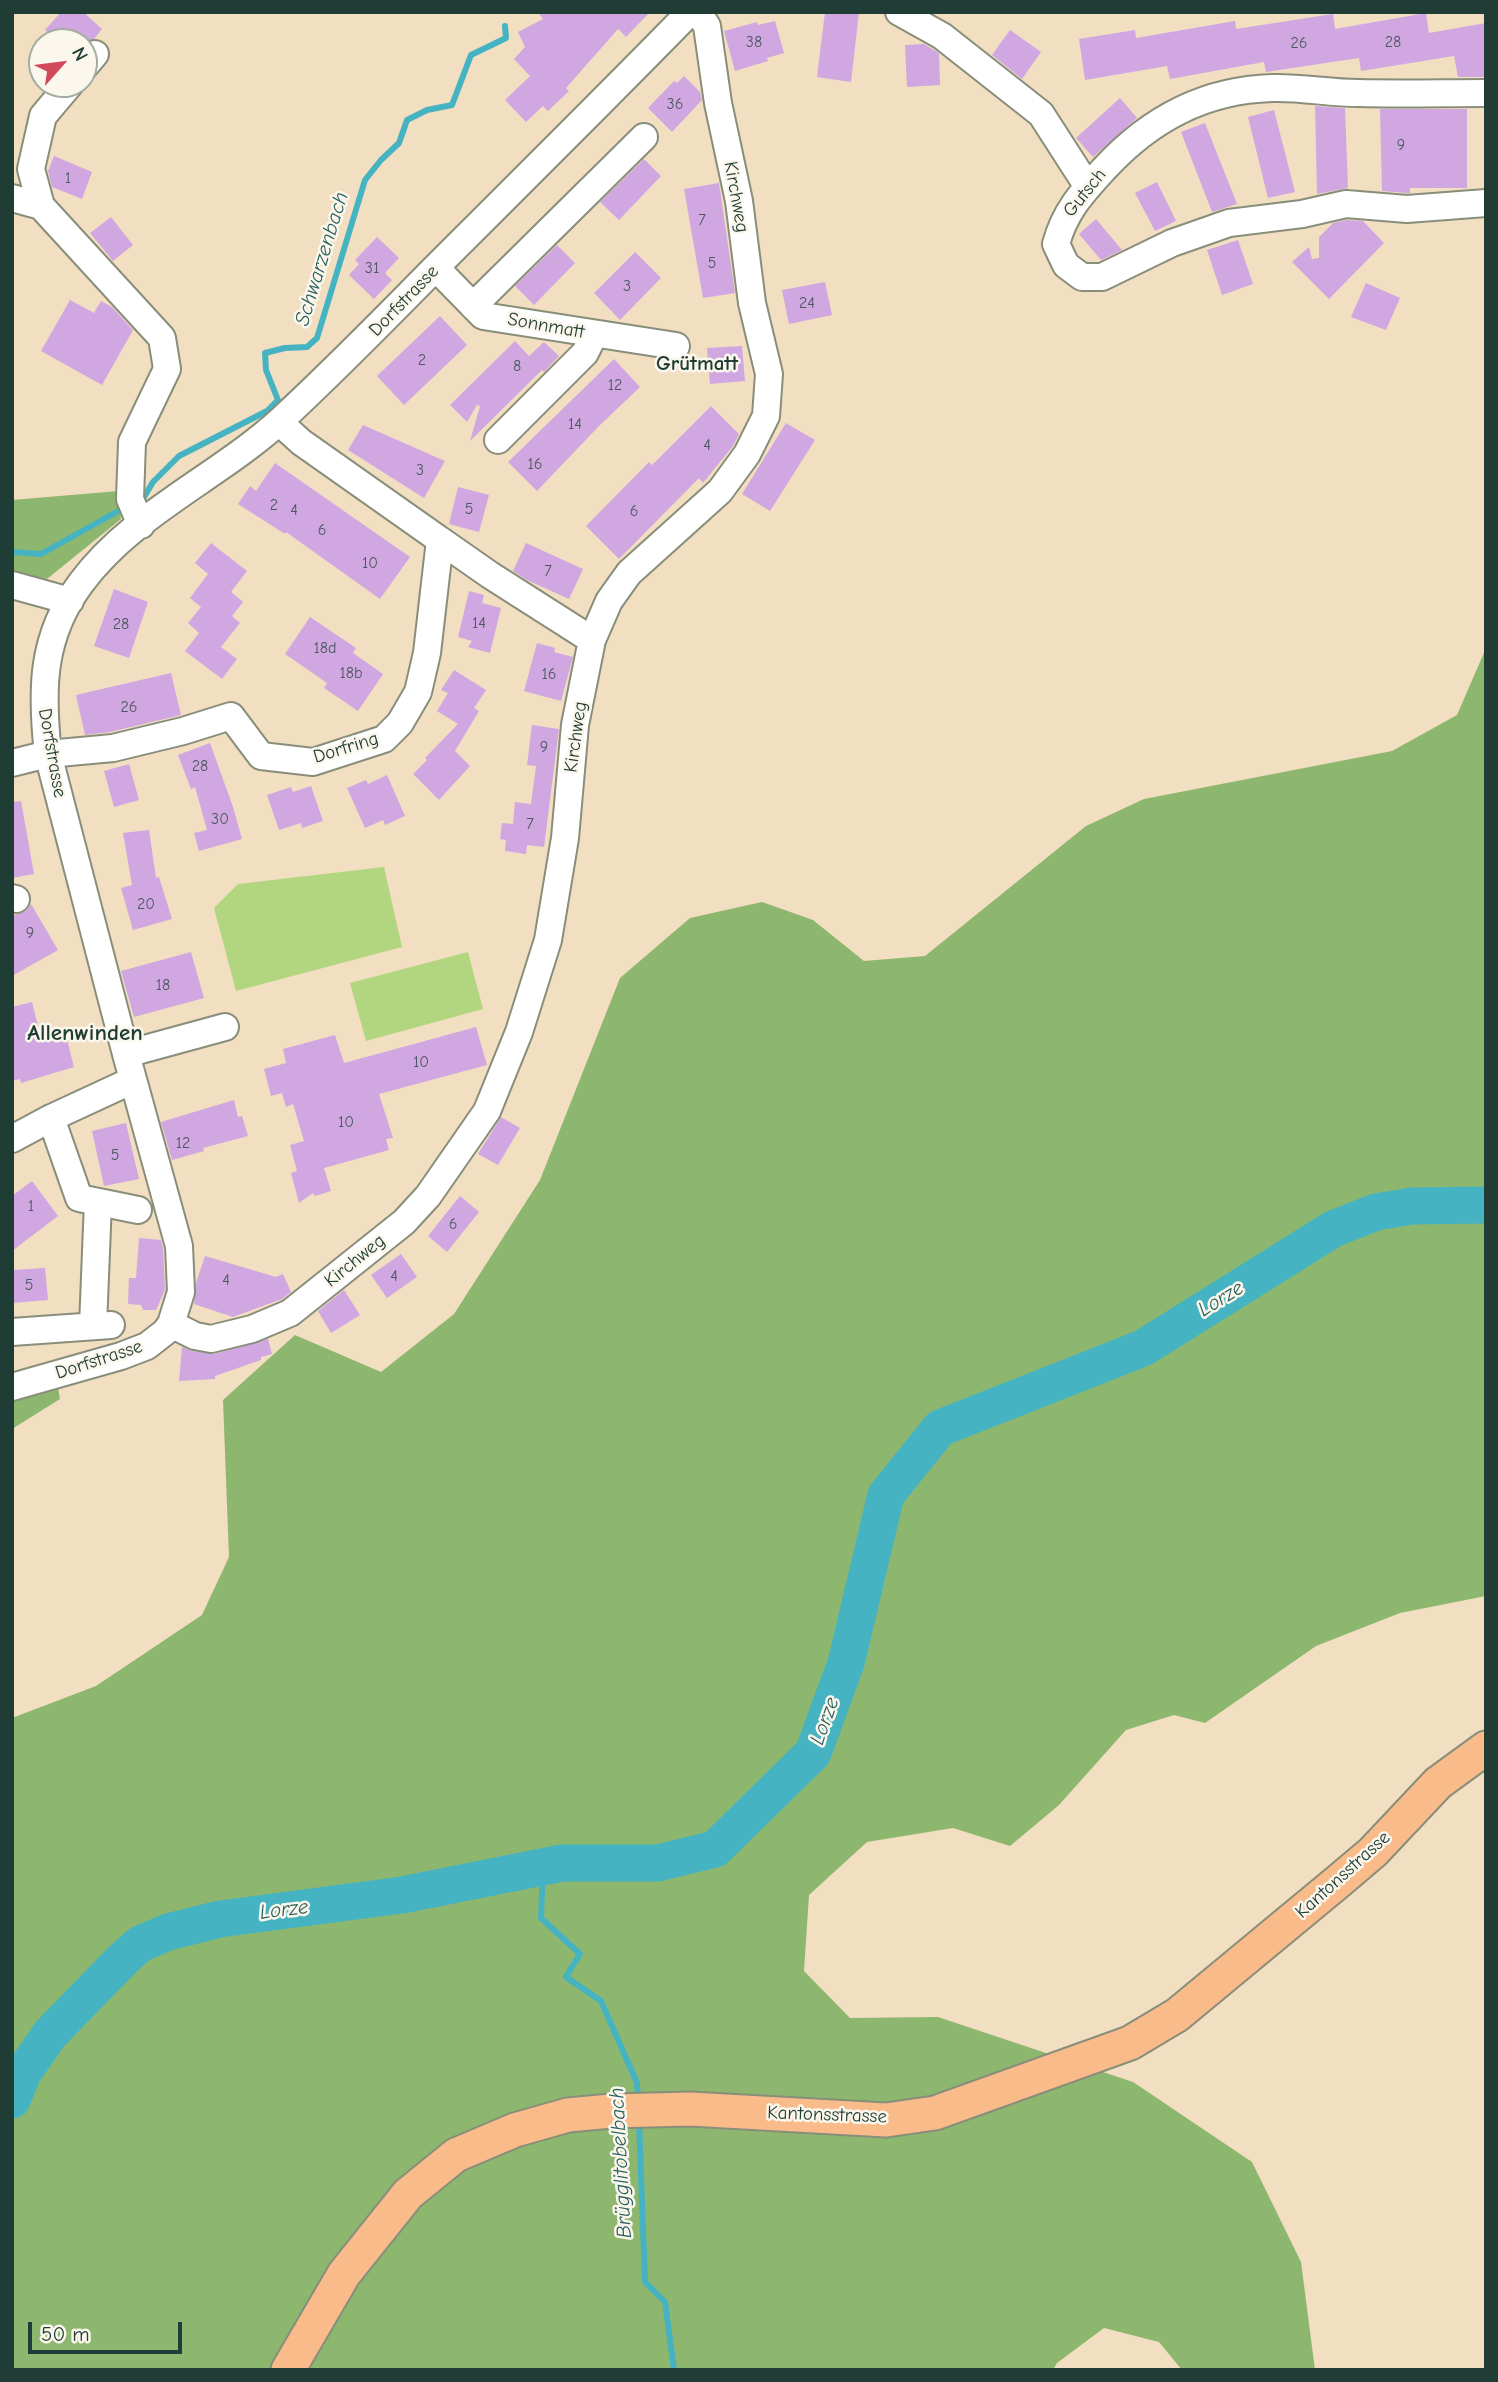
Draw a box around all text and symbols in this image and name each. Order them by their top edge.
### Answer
north arrow [28,28,98,98]
house number: 38 [746,32,762,52]
house number: 28 [1385,32,1401,52]
house number: 26 [1290,33,1308,53]
text: N [67,43,92,65]
house number: 36 [667,94,683,114]
house number: 9 [1397,135,1405,155]
street label: Kirchweg [719,160,753,234]
street label: Gutsch [1059,164,1111,222]
house number: 1 [65,168,71,188]
water label: Schwarzenbach [290,189,354,329]
house number: 7 [698,210,706,230]
house number: 5 [708,253,716,273]
house number: 31 [365,258,379,278]
street label: Dorfstrasse [364,261,444,341]
house number: 3 [623,276,631,296]
house number: 24 [799,293,815,313]
street label: Sonnmatt [506,308,586,344]
house number: 2 [418,350,426,370]
district label: Grütmatt [656,351,738,377]
house number: 8 [513,356,521,376]
house number: 12 [608,375,622,395]
house number: 14 [568,414,582,434]
house number: 4 [703,435,711,455]
house number: 16 [527,454,543,474]
house number: 3 [416,460,424,480]
house number: 2 [270,495,278,515]
house number: 5 [465,499,473,519]
house number: 4 [290,500,298,520]
house number: 6 [630,501,638,521]
house number: 6 [318,520,326,540]
house number: 10 [362,553,378,573]
house number: 7 [544,561,552,581]
house number: 14 [472,613,486,633]
house number: 28 [113,614,129,634]
house number: 18d [313,638,337,658]
house number: 18b [339,663,363,683]
house number: 16 [541,664,557,684]
house number: 26 [120,697,138,717]
street label: Kirchweg [560,700,592,774]
street label: Dorfstrasse [33,706,71,800]
street label: Dorfring [310,727,382,769]
house number: 9 [540,737,548,757]
house number: 28 [192,756,208,776]
house number: 30 [211,809,229,829]
house number: 7 [526,814,534,834]
house number: 20 [137,894,155,914]
house number: 9 [26,923,34,943]
house number: 18 [156,975,170,995]
district label: Allenwinden [27,1019,143,1047]
house number: 10 [413,1052,429,1072]
house number: 10 [338,1112,354,1132]
house number: 12 [176,1133,190,1153]
house number: 5 [111,1145,119,1165]
house number: 1 [28,1196,34,1216]
house number: 6 [449,1214,457,1234]
street label: Kirchweg [320,1230,390,1292]
house number: 4 [390,1266,398,1286]
house number: 4 [222,1270,230,1290]
house number: 5 [25,1275,33,1295]
water label: Lorze [1194,1275,1248,1323]
street label: Dorfstrasse [52,1335,146,1385]
water label: Lorze [805,1694,845,1748]
street label: Kantonsstrasse [1291,1826,1395,1924]
water label: Lorze [258,1895,310,1925]
water label: Brügglitobelbach [604,2087,638,2239]
street label: Kantonsstrasse [767,2102,887,2128]
scale bar [32,2308,186,2352]
text: 50 m [41,2322,90,2346]

